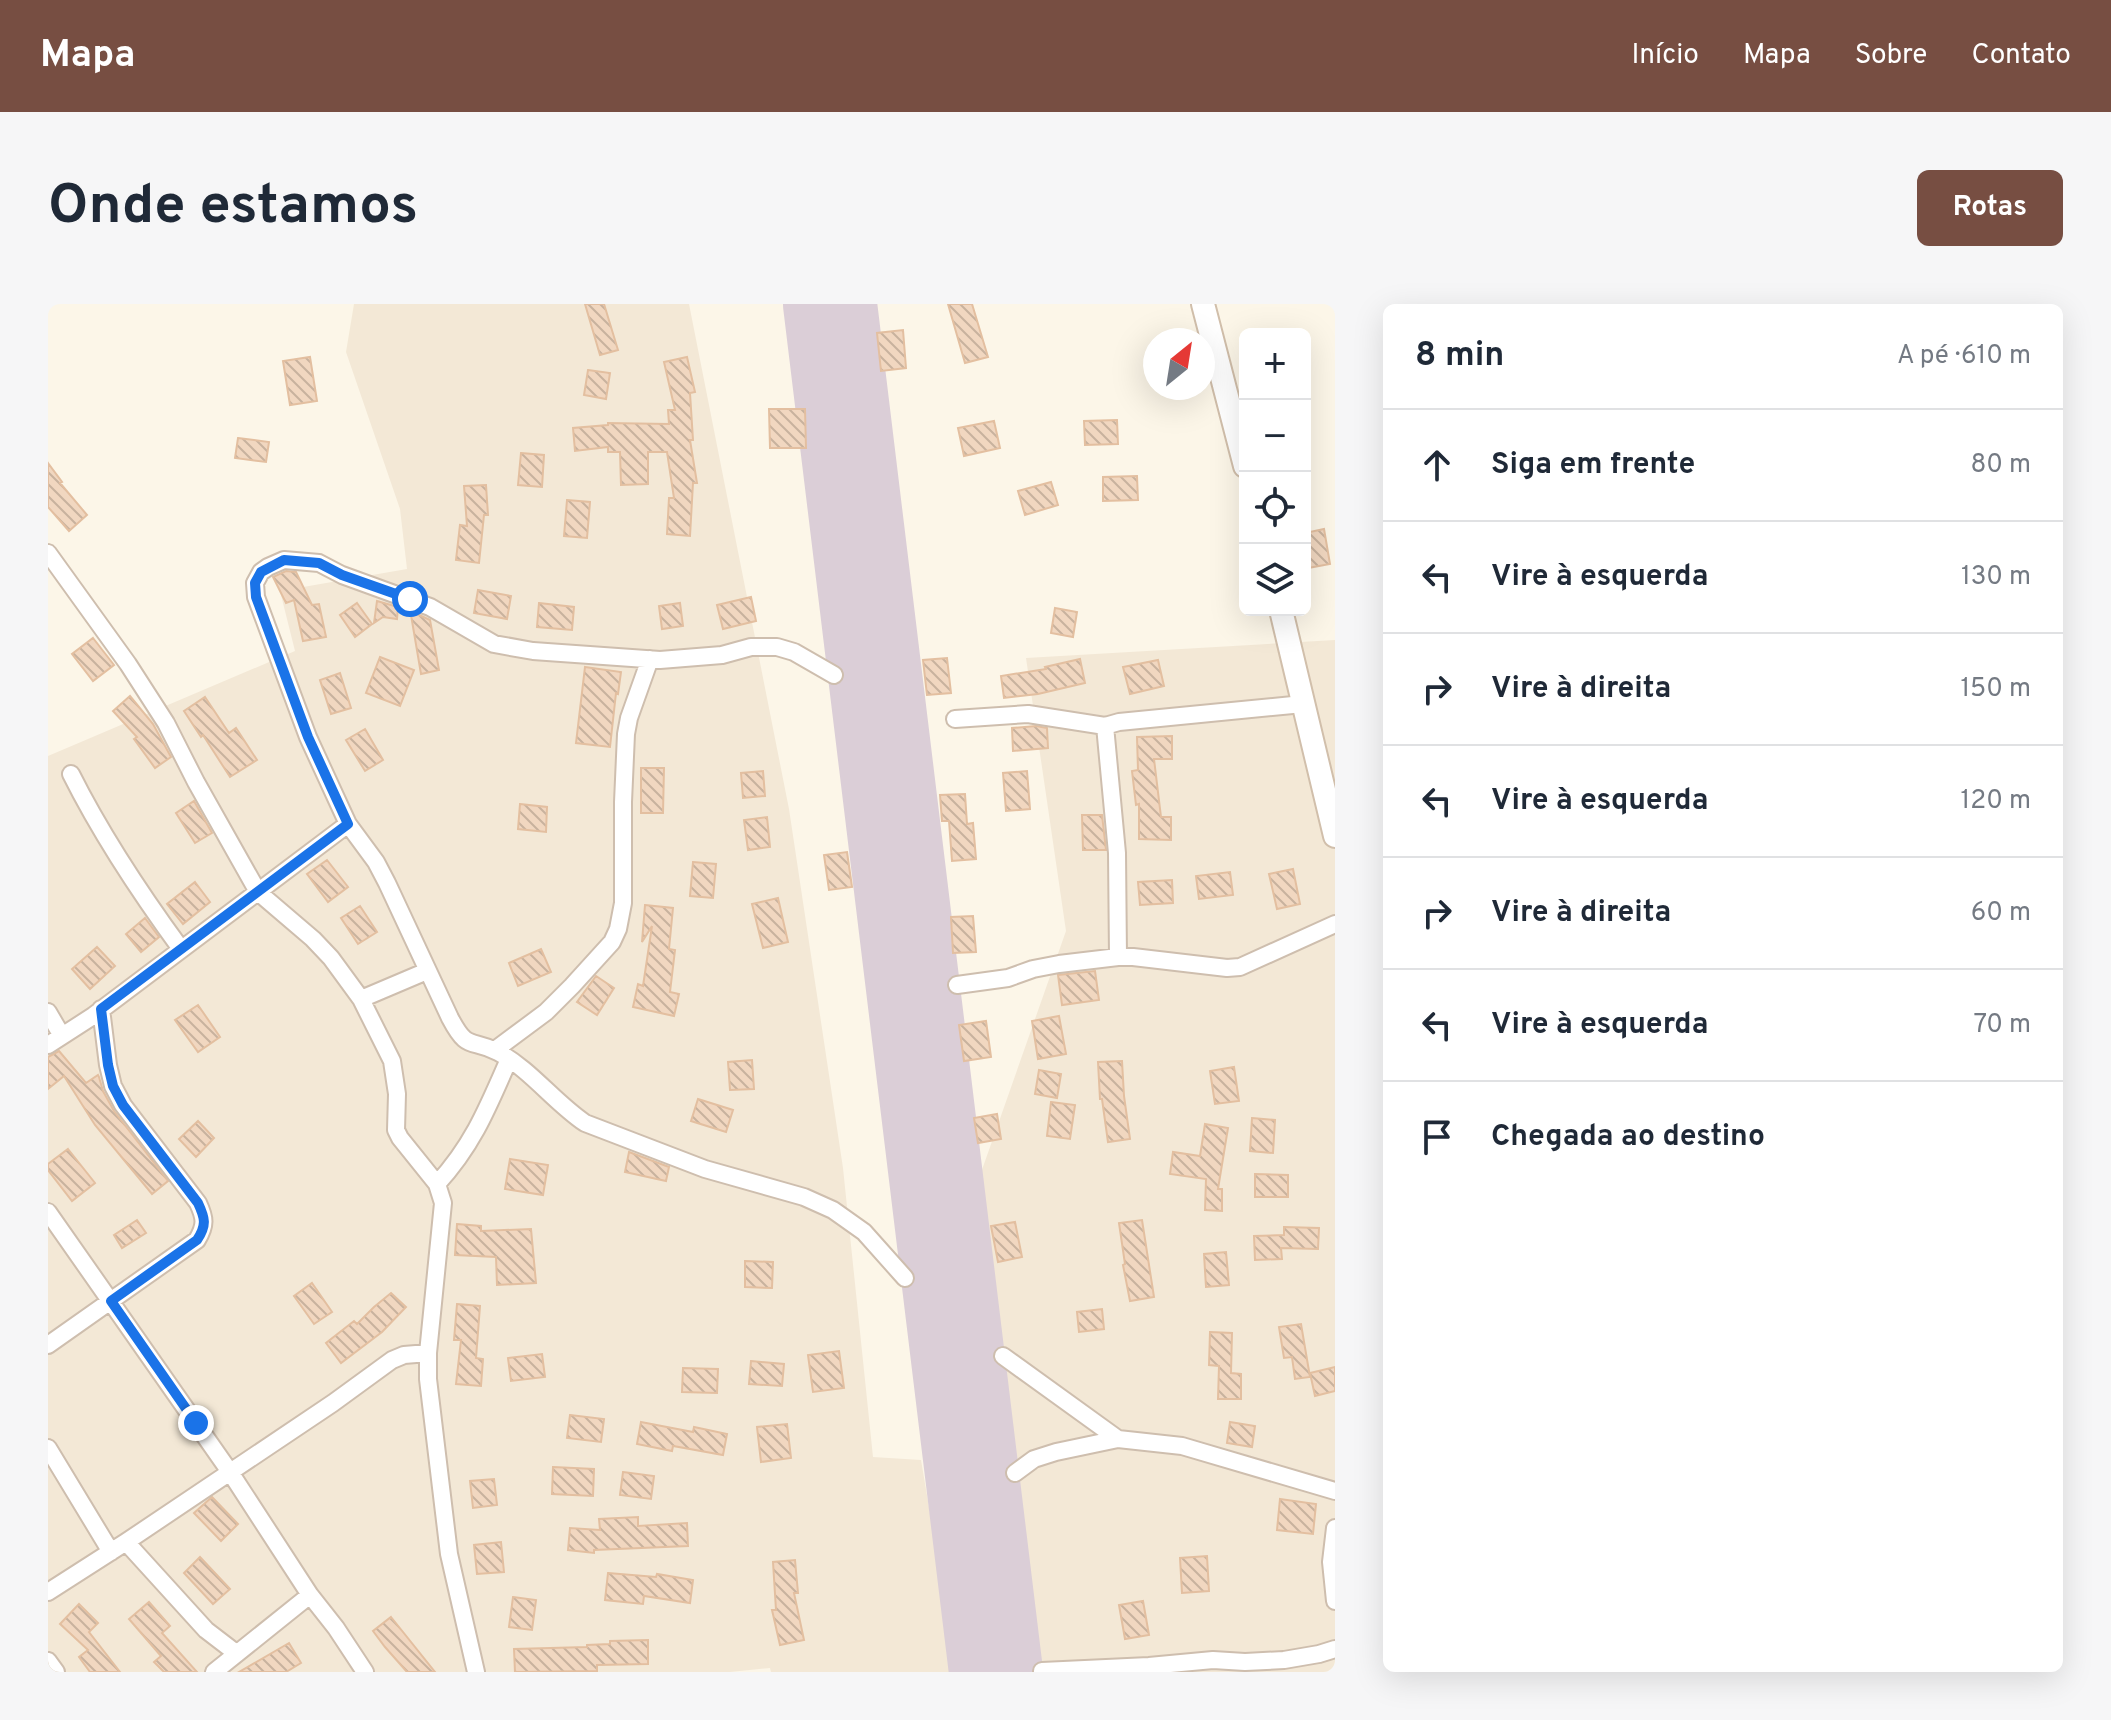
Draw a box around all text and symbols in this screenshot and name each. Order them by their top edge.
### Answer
text: Mapa [40,32,136,81]
text: Início [1631,38,1699,74]
text: Mapa [1743,38,1811,74]
text: Sobre [1855,38,1927,74]
text: Contato [1971,38,2071,74]
button: Rotas [1917,170,2063,246]
text: Onde estamos [48,173,418,243]
north arrow [1143,328,1215,400]
map controls [1239,328,1311,616]
button: + [1239,328,1311,400]
text: 8 min [1415,335,1504,378]
text: A pé · 610 m [1897,340,2031,373]
button: − [1239,400,1311,472]
icon: ahead [1415,443,1459,487]
text: Siga em frente [1491,447,1695,484]
text: 80 m [1971,449,2031,482]
button: locate [1239,472,1311,544]
button: layers [1239,544,1311,616]
icon: left [1415,555,1459,599]
text: Vire à esquerda [1491,559,1708,596]
text: 130 m [1961,561,2031,594]
route start [392,581,428,617]
icon: right [1415,667,1459,711]
text: Vire à direita [1491,671,1671,708]
text: 150 m [1960,673,2031,706]
icon: left [1415,779,1459,823]
text: Vire à esquerda [1491,783,1708,820]
text: 120 m [1961,785,2031,818]
icon: right [1415,891,1459,935]
text: Vire à direita [1491,895,1671,932]
text: 60 m [1971,897,2031,930]
icon: left [1415,1003,1459,1047]
text: Vire à esquerda [1491,1007,1708,1044]
text: 70 m [1973,1009,2031,1042]
icon: arrive [1415,1115,1459,1159]
text: Chegada ao destino [1491,1119,1765,1156]
route end [178,1405,214,1441]

